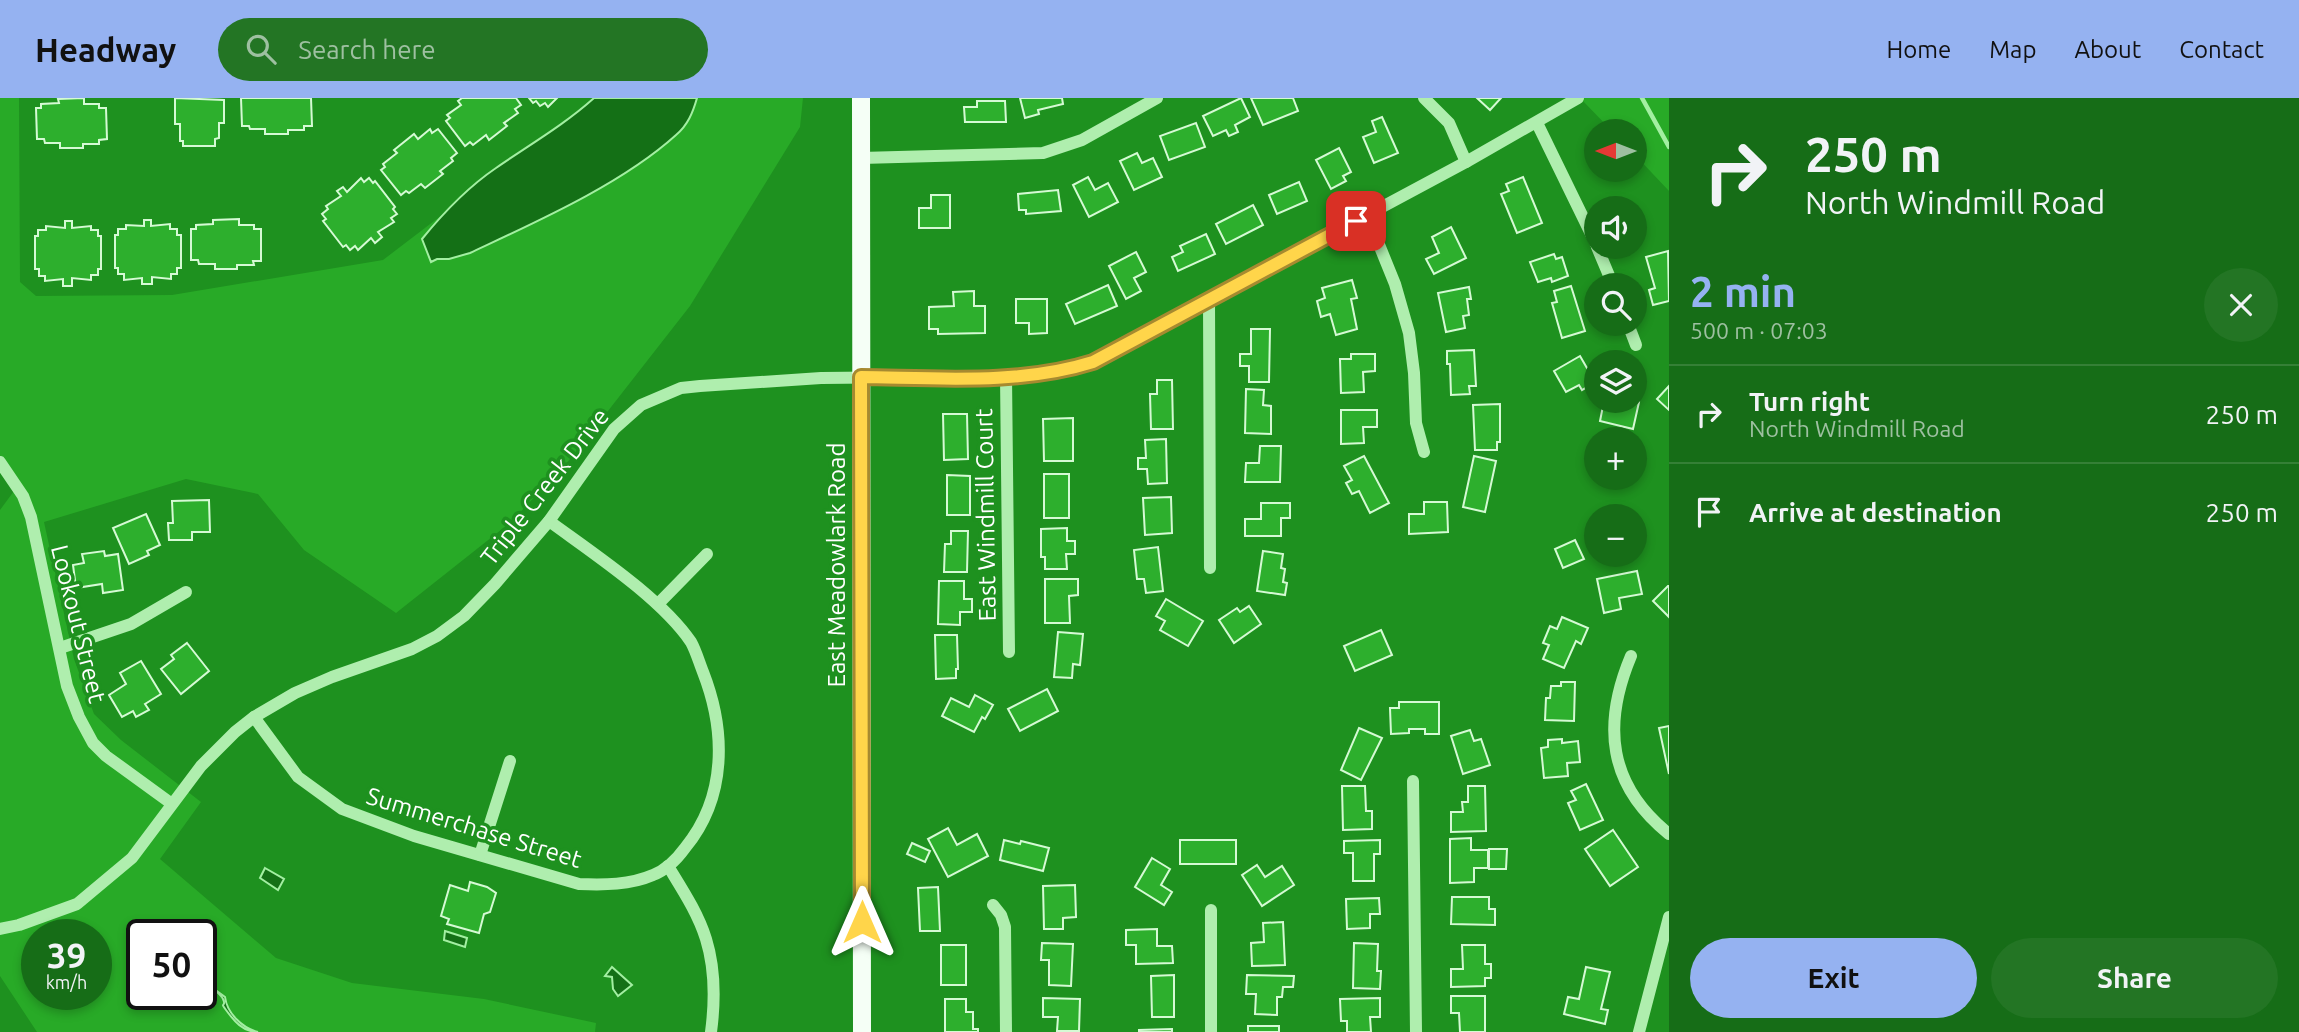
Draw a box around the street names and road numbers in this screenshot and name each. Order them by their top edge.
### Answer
street label: Triple Creek Drive [475,403,614,570]
street label: East Windmill Court [970,408,1001,622]
street label: East Meadowlark Road [823,443,850,687]
street label: Lookout Street [46,542,111,706]
street label: Summerchase Street [363,782,585,873]

